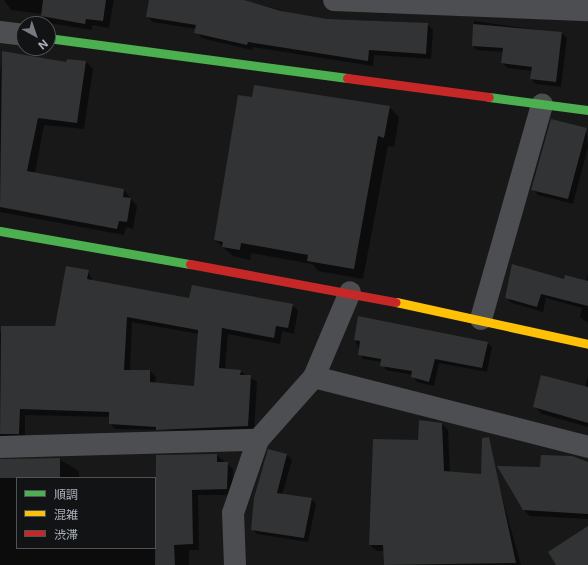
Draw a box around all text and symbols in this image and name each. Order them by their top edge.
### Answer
north arrow [16,16,56,56]
text: N [35,36,51,52]
legend [16,477,156,549]
text: 順調 [54,487,78,502]
text: 混雑 [54,507,78,522]
text: 渋滞 [54,527,78,542]

